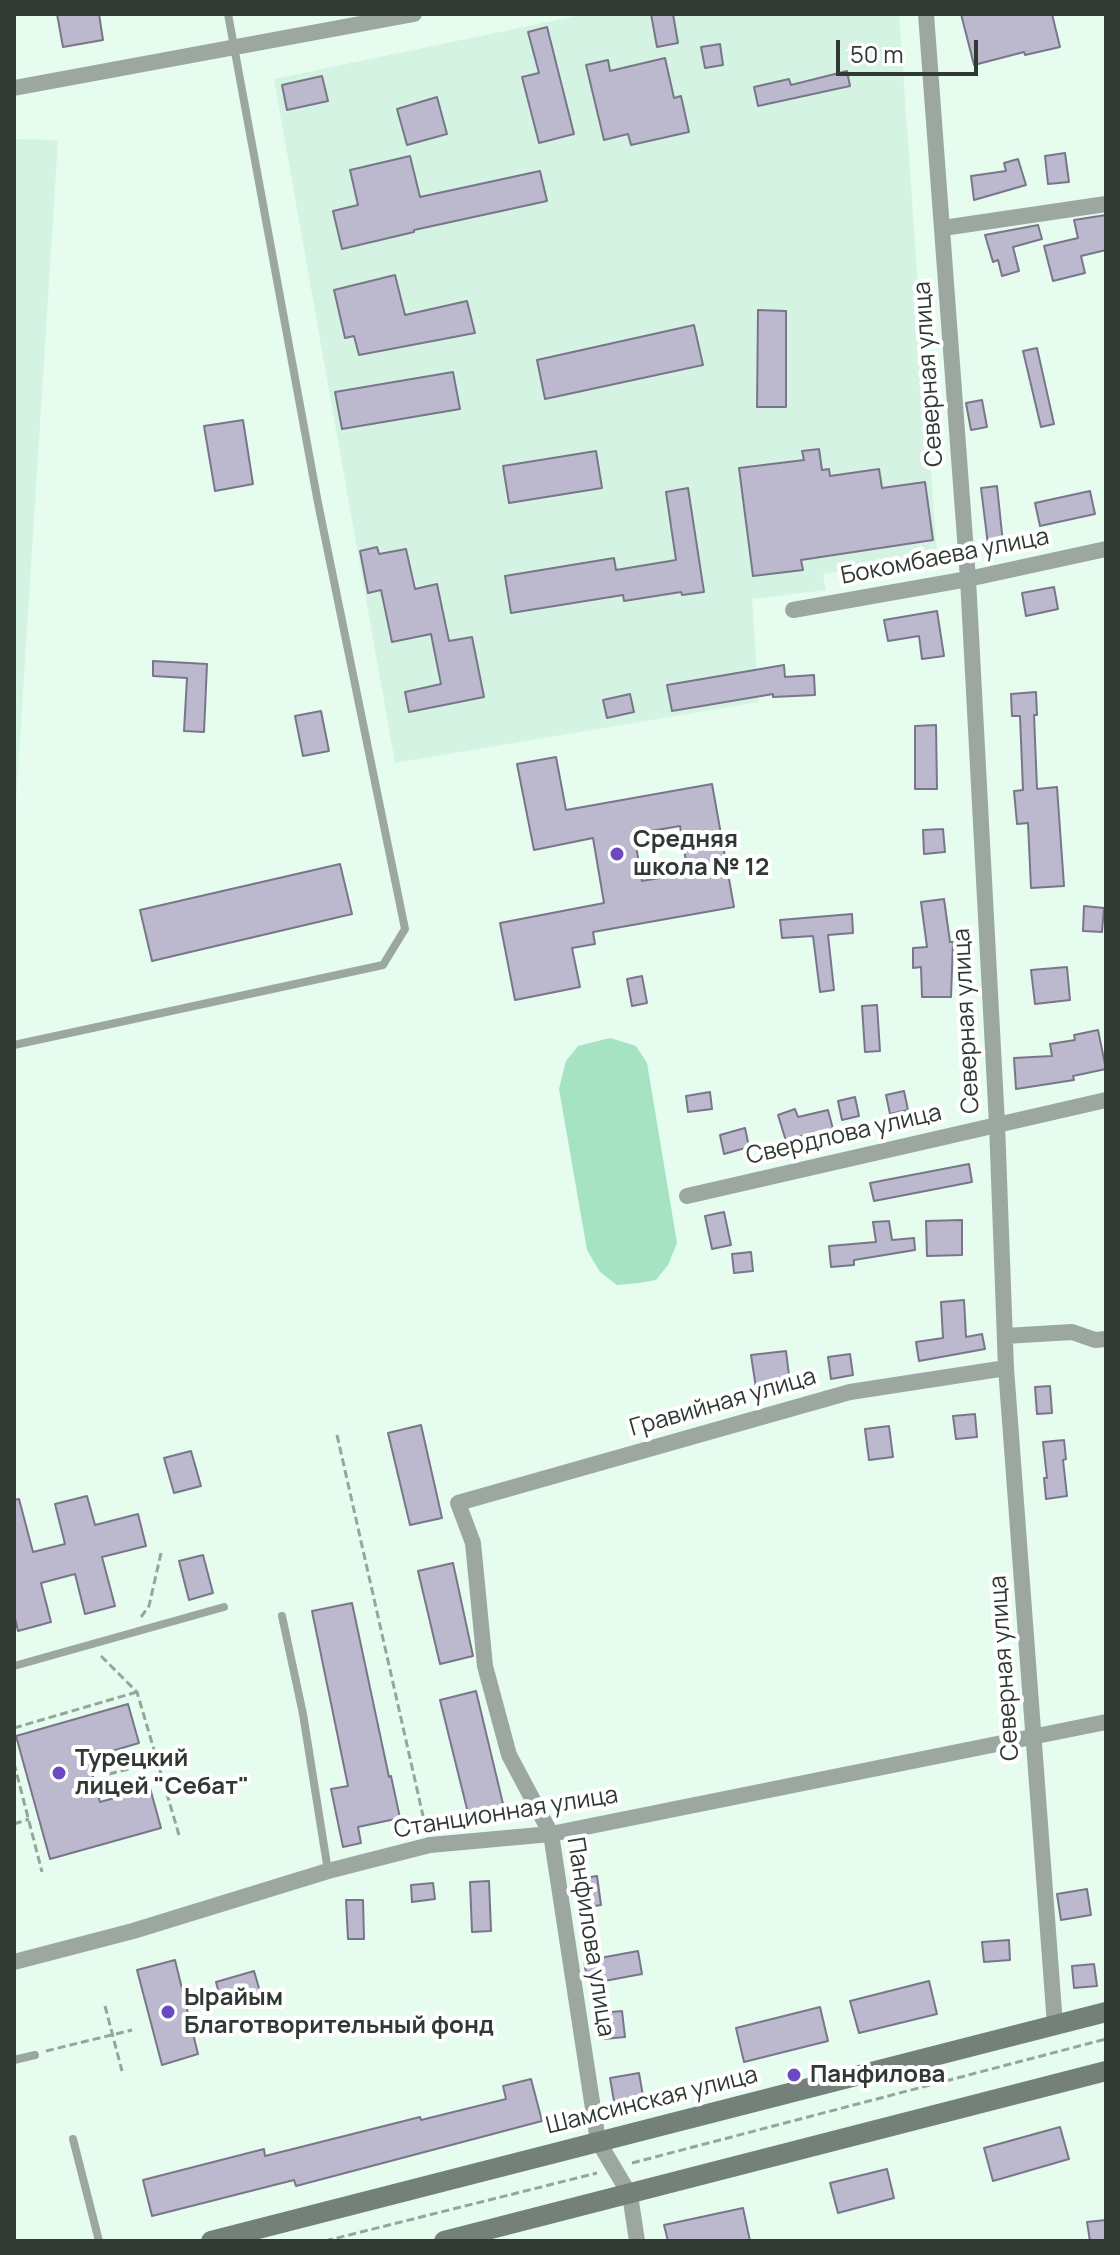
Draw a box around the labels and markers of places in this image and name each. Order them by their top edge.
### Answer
place label: Средняя школа № 12 [633,826,769,882]
marker: Средняя школа № 12 [608,845,626,863]
place label: Турецкий лицей "Себат" [75,1745,249,1801]
marker: Турецкий лицей "Себат" [50,1764,68,1782]
place label: Ырайым Благотворительный фонд [184,1984,494,2040]
marker: Ырайым Благотворительный фонд [159,2003,177,2021]
place label: Панфилова [810,2061,945,2089]
marker: Панфилова [785,2066,803,2084]

